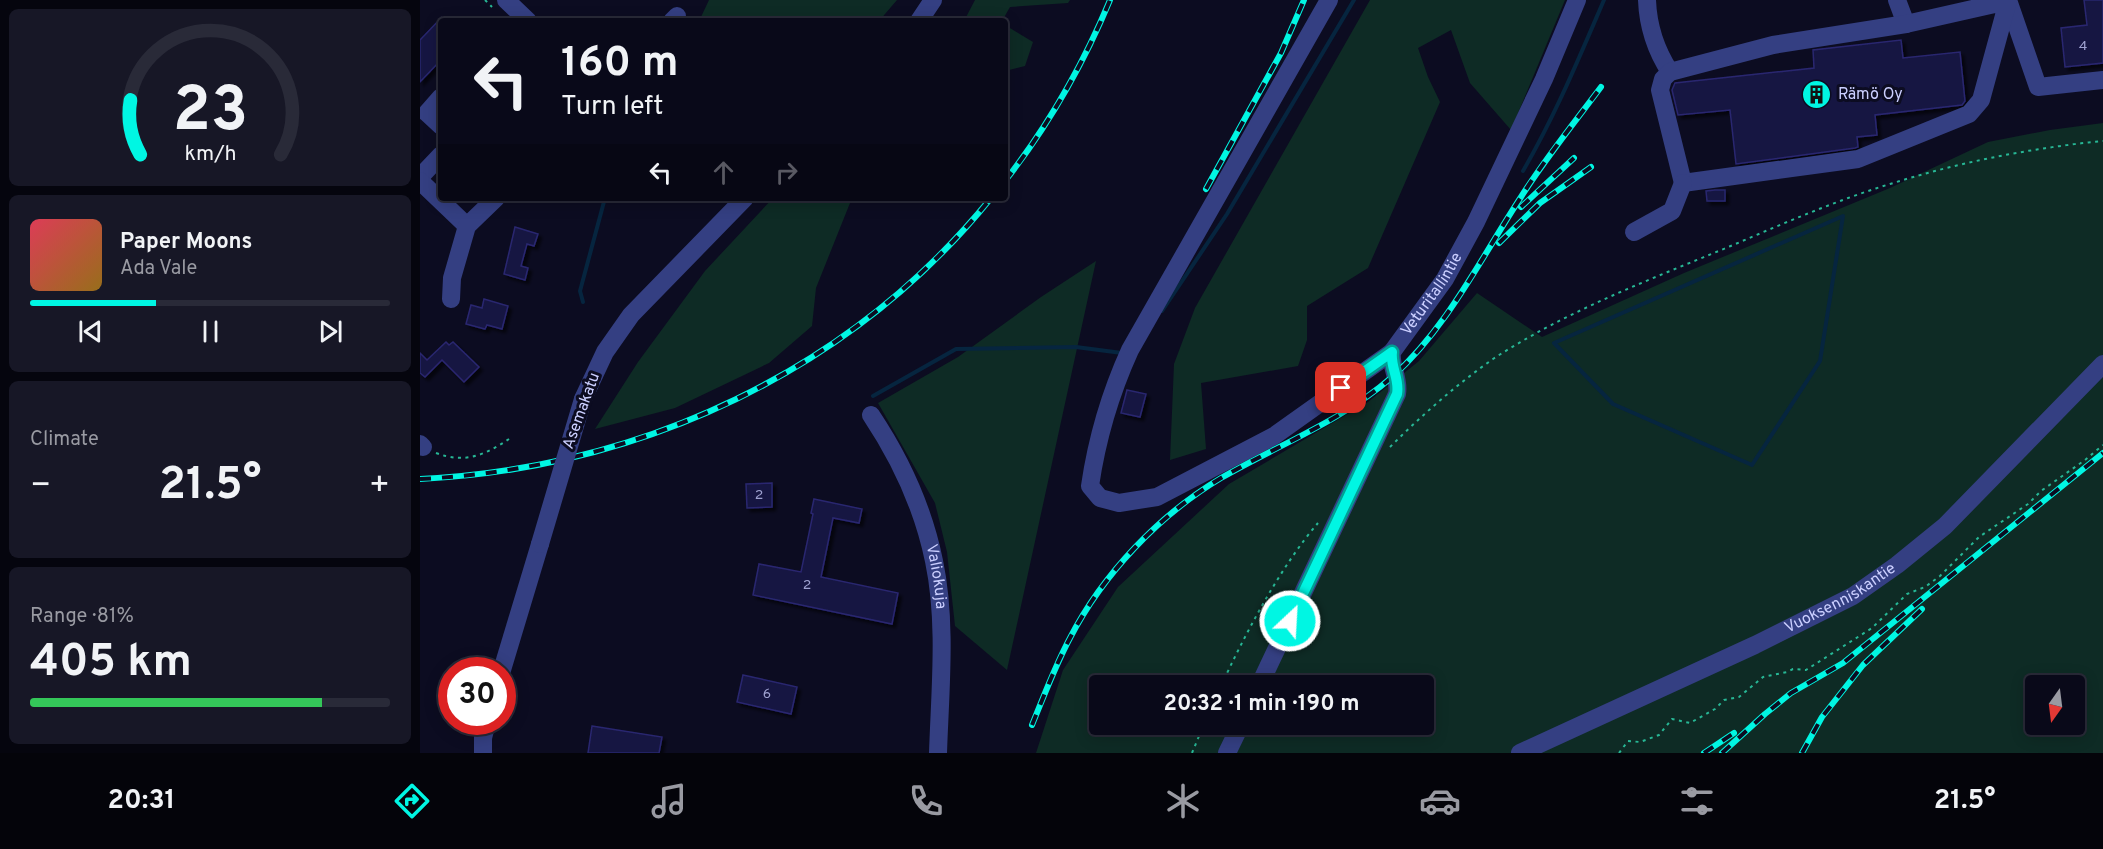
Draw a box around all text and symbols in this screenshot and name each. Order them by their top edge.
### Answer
text: 160 m [561,38,679,91]
house number: 4 [2079,38,2087,55]
icon: left [462,42,540,120]
text: 23 [172,74,248,153]
building icon: Rämö Oy [1801,79,1833,111]
place label: Rämö Oy [1838,85,1903,105]
text: Turn left [561,90,663,124]
text: km/h [184,141,236,168]
icon: left [644,156,677,189]
icon: ahead [707,156,740,189]
icon: right [770,156,803,189]
text: Paper Moons [120,229,252,256]
street label: Veturitallintie [1397,249,1467,340]
text: Ada Vale [120,256,197,282]
icon: previous [74,315,107,348]
icon: pause [194,315,227,348]
icon: next [314,315,347,348]
pin [1315,362,1366,413]
street label: Asemakatu [559,370,605,452]
icon: arrive [1324,371,1357,404]
text: Climate [30,427,99,453]
text: 21.5° [159,458,261,515]
text: − [30,466,51,508]
text: + [369,466,390,508]
house number: 2 [755,487,763,504]
street label: Valiokuja [921,542,950,610]
street label: Vuoksenniskantie [1782,559,1900,638]
house number: 2 [803,577,811,594]
position arrow [1258,589,1322,653]
text: Range · 81% [30,604,134,630]
text: 405 km [30,635,192,692]
speed limit sign: 30 [438,657,516,735]
north arrow [2025,675,2085,735]
map controls [2025,675,2085,735]
house number: 6 [763,686,771,703]
text: 20:32 · 1 min · 190 m [1164,691,1359,718]
icon: directions [391,780,433,822]
icon: music [648,780,690,822]
icon: phone [905,780,947,822]
icon: climate [1162,780,1204,822]
icon: car [1419,780,1461,822]
icon: filters [1676,780,1718,822]
text: 20:31 [108,784,175,818]
text: 21.5° [1934,784,1995,818]

